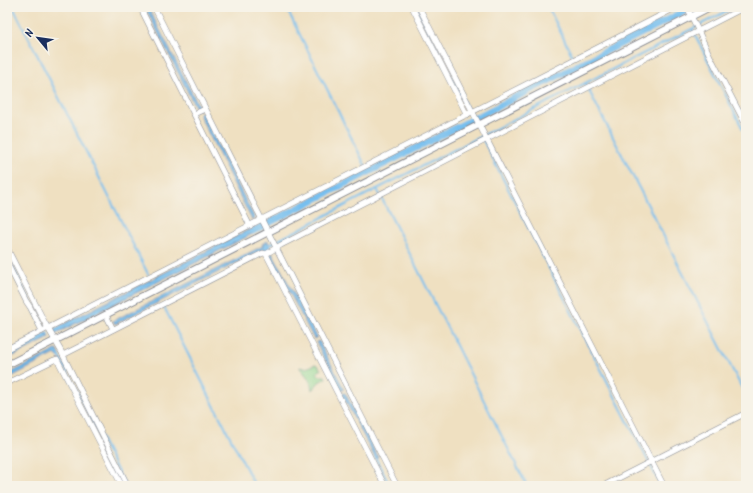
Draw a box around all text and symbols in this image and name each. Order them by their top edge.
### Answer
north arrow [18,18,58,58]
text: N [21,26,40,41]

